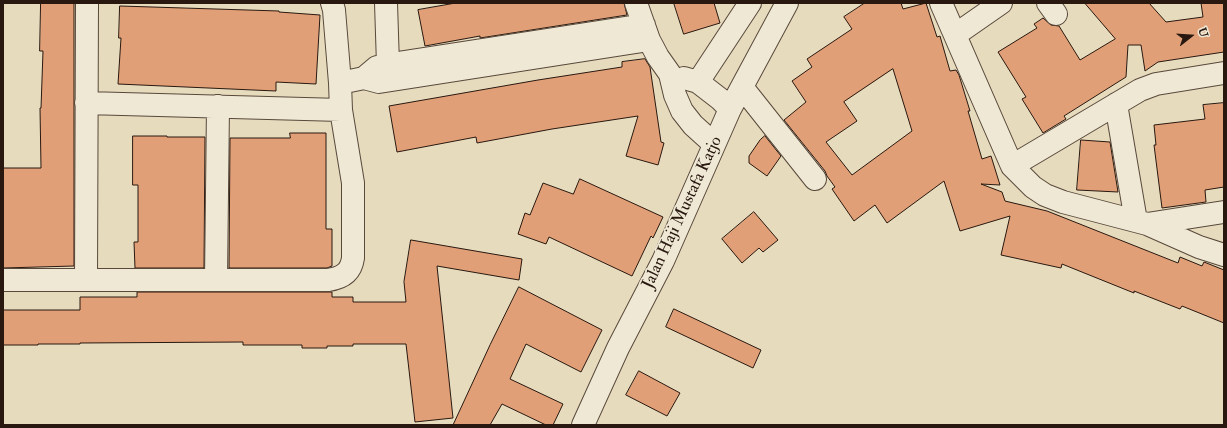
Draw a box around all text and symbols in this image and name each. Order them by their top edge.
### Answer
north arrow [1171,16,1211,56]
text: U [1195,26,1211,39]
street label: Jalan Haji Mustafa Katjo [639,133,727,293]

